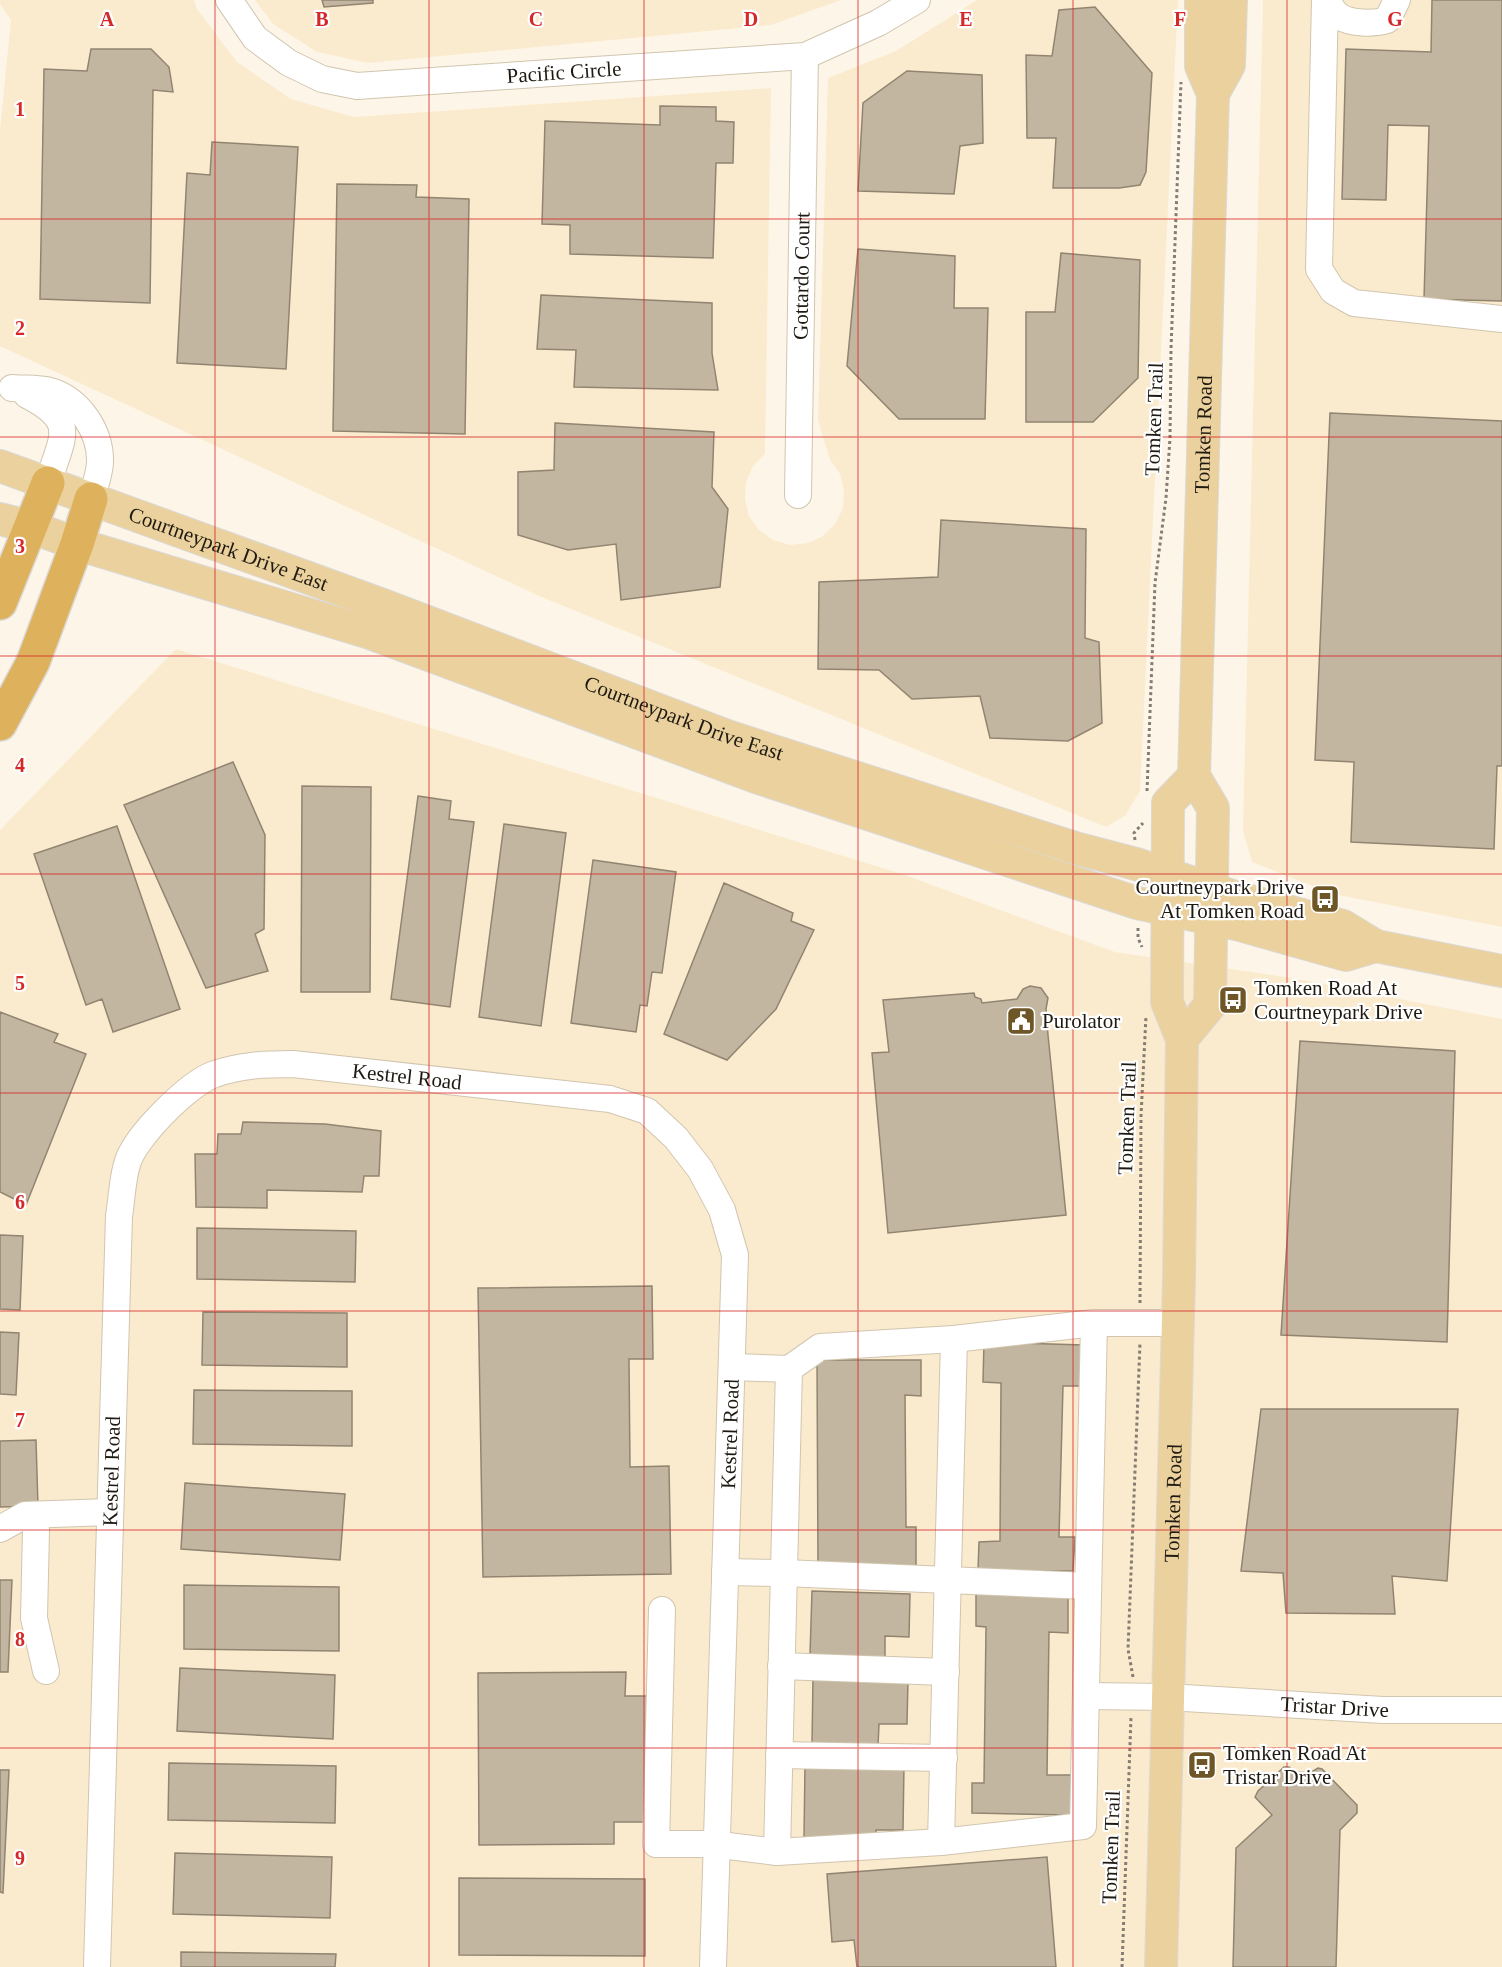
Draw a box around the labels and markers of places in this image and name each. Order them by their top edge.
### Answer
place label: Courtneypark Drive At Tomken Road [1135,875,1304,923]
bus stop icon: Courtneypark Drive At Tomken Road [1309,883,1341,915]
place label: Tomken Road At Courtneypark Drive [1254,976,1423,1024]
bus stop icon: Tomken Road At Courtneypark Drive [1217,984,1249,1016]
public building icon: Purolator [1005,1005,1037,1037]
place label: Purolator [1042,1009,1120,1033]
place label: Tomken Road At Tristar Drive [1223,1741,1366,1789]
bus stop icon: Tomken Road At Tristar Drive [1186,1749,1218,1781]

